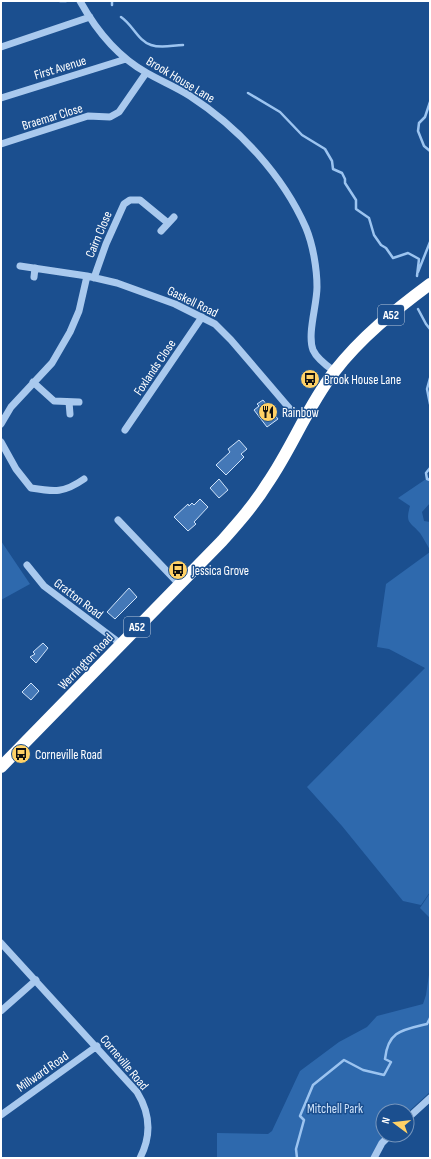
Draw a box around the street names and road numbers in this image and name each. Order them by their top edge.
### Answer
street label: First Avenue [32,52,88,83]
street label: Brook House Lane [143,53,218,107]
street label: Braemar Close [20,100,85,134]
street label: Cairn Close [82,209,116,260]
street label: Gaskell Road [164,283,221,321]
road number: A52 [378,305,404,325]
street label: Foxlands Close [130,337,179,399]
street label: Gratton Road [51,575,106,623]
road number: A52 [124,617,150,637]
street label: Werrington Road [55,630,117,693]
street label: Corneville Road [96,1032,152,1094]
street label: Millward Road [13,1048,72,1096]

